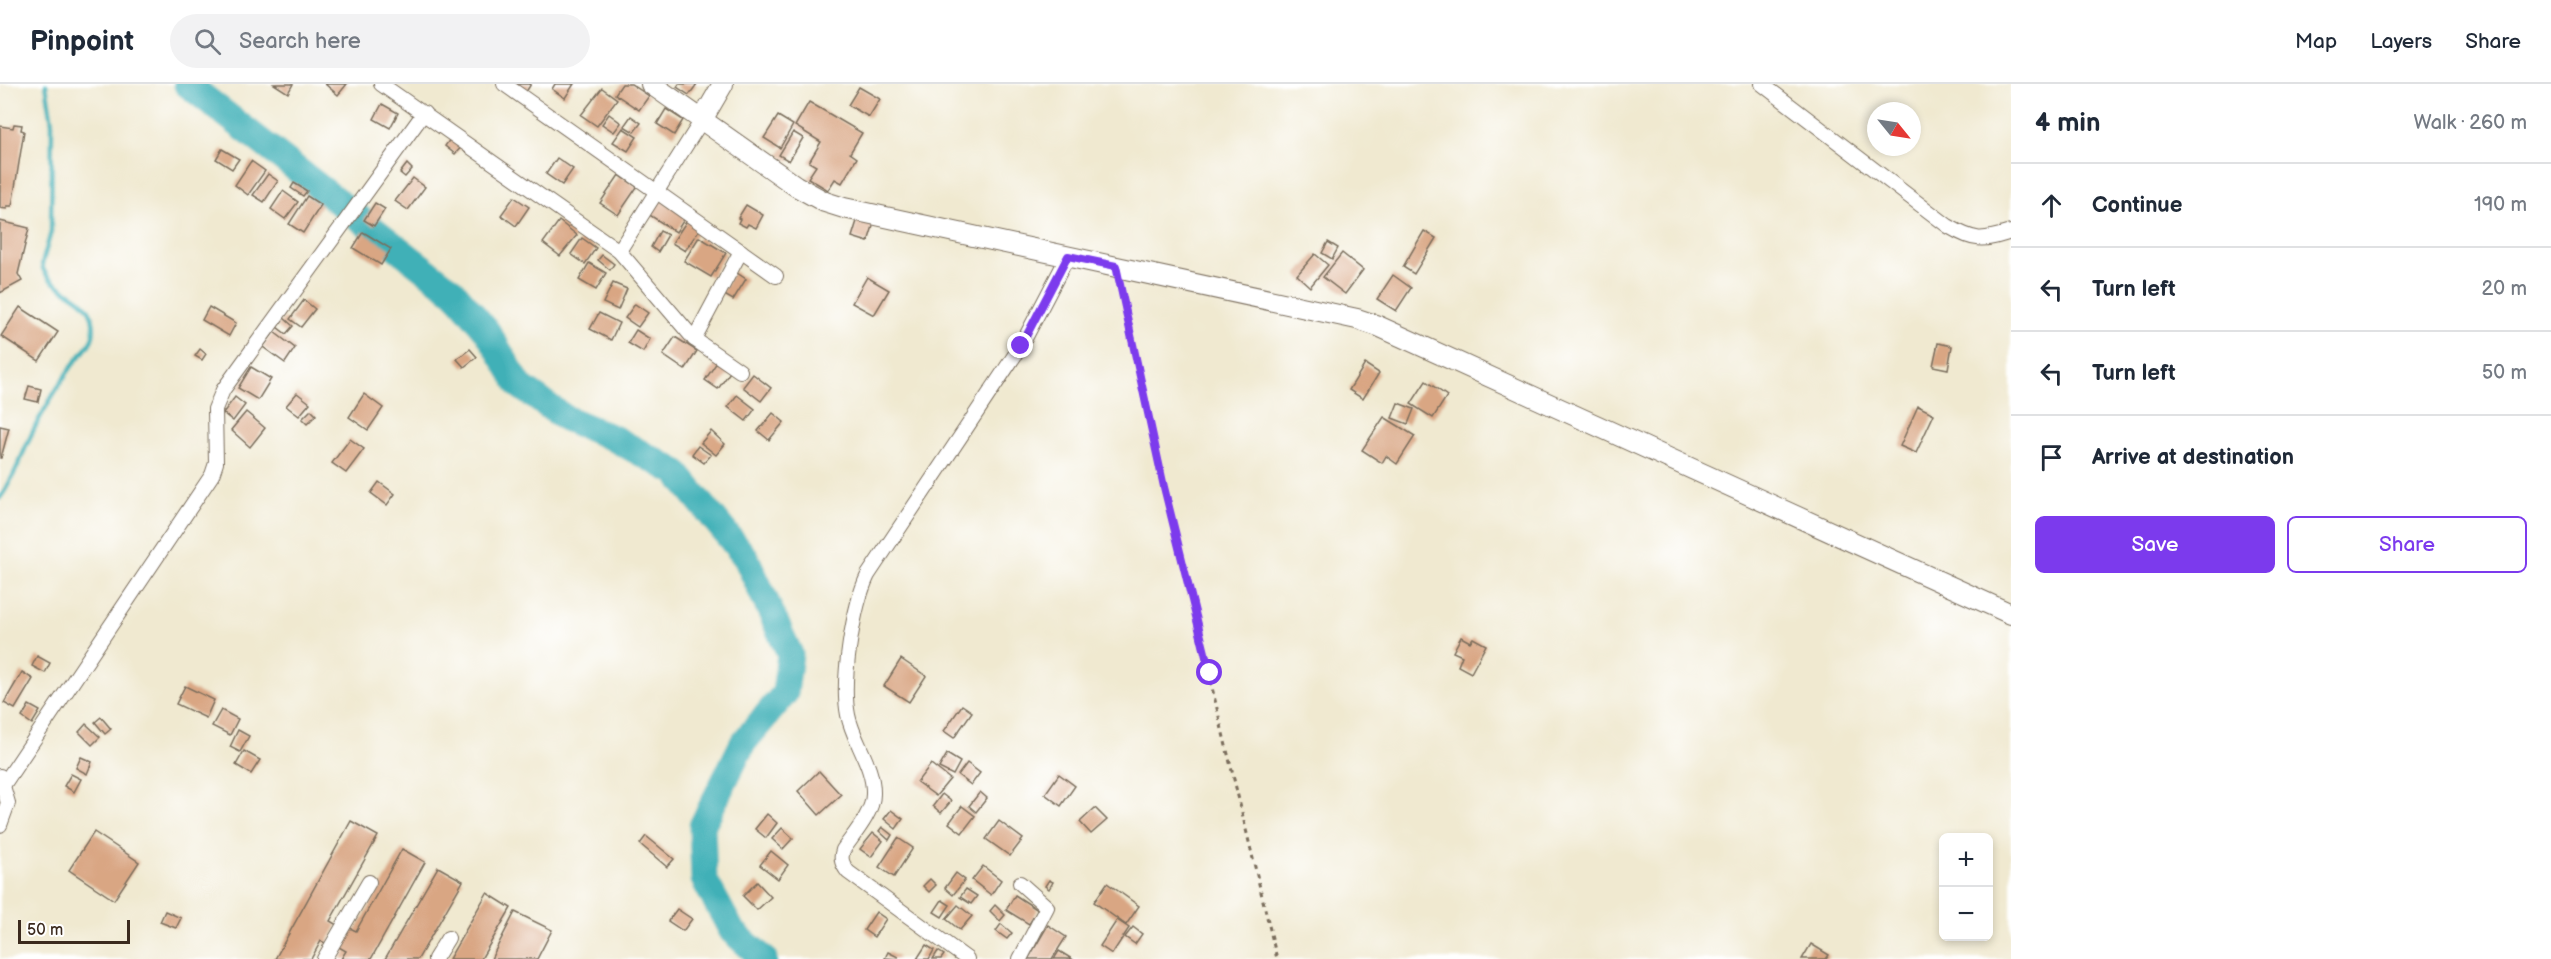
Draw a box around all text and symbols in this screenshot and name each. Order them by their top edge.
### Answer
search box [170,14,590,68]
text: Pinpoint [30,25,134,58]
icon: search [191,25,224,58]
text: Search here [239,28,361,55]
text: Map [2295,29,2337,54]
text: Layers [2370,29,2432,54]
text: Share [2465,29,2521,54]
north arrow [1867,102,1921,156]
text: 4 min [2035,108,2100,139]
text: Walk · 260 m [2414,111,2527,135]
icon: ahead [2035,189,2068,222]
text: Continue [2092,192,2182,219]
text: 190 m [2474,193,2527,217]
icon: left [2035,273,2068,306]
text: Turn left [2092,276,2176,303]
text: 20 m [2482,277,2527,301]
route end [1007,332,1033,358]
icon: left [2035,357,2068,390]
text: Turn left [2092,360,2176,387]
text: 50 m [2482,361,2527,385]
icon: arrive [2035,441,2068,474]
text: Arrive at destination [2092,444,2294,471]
button: Save [2035,516,2275,573]
button: Share [2287,516,2527,573]
route start [1196,659,1222,685]
map controls [1939,833,1993,941]
button: + [1939,833,1993,887]
button: − [1939,887,1993,941]
scale bar [18,917,130,944]
text: 50 m [27,921,63,940]

